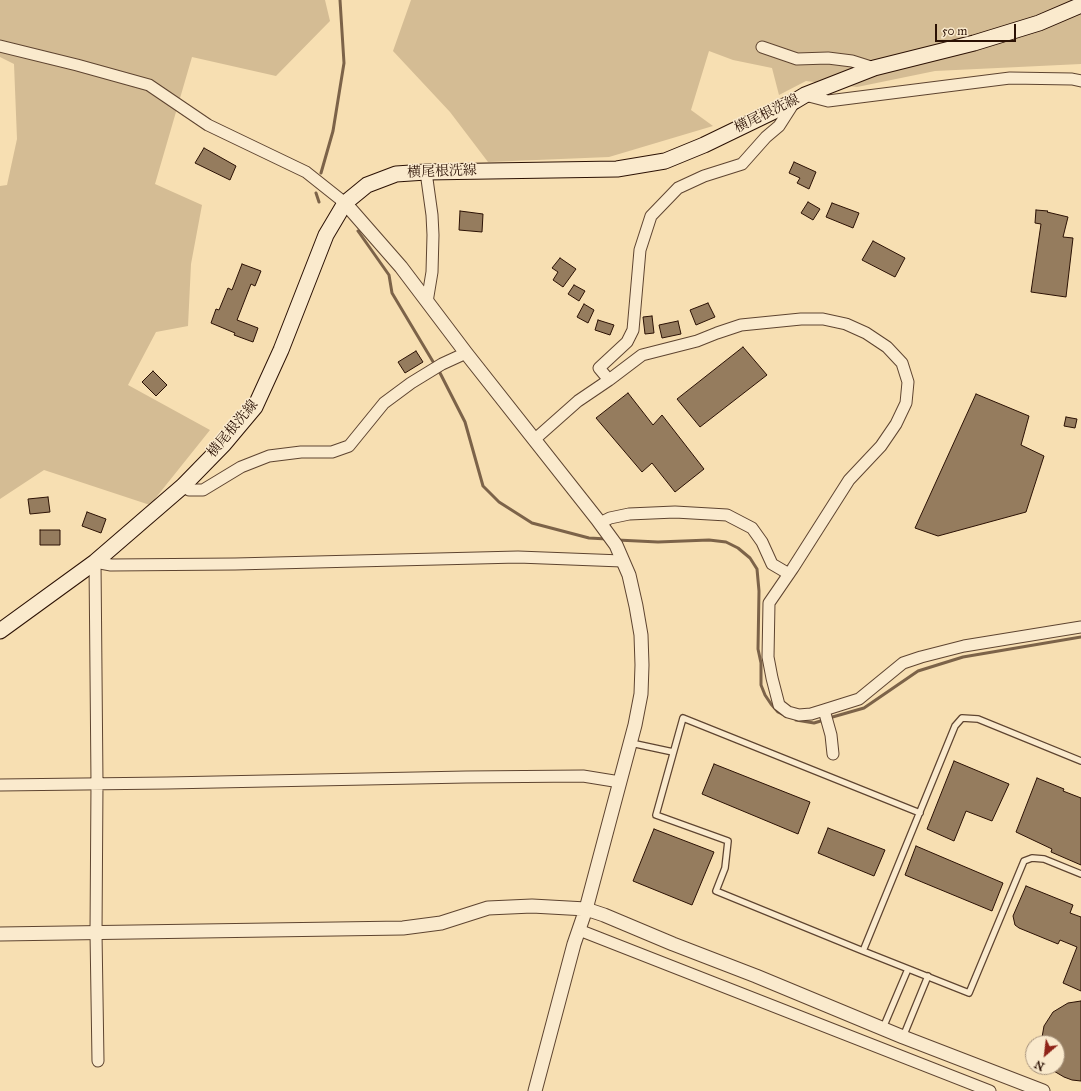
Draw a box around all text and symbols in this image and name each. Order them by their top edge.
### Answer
scale bar [937,16,1018,42]
text: 50 m [942,24,967,38]
street label: 横尾根洗線 [732,91,802,137]
street label: 横尾根洗線 [407,162,477,182]
street label: 横尾根洗線 [204,397,262,461]
north arrow [1025,1035,1065,1075]
text: N [1032,1057,1047,1073]

